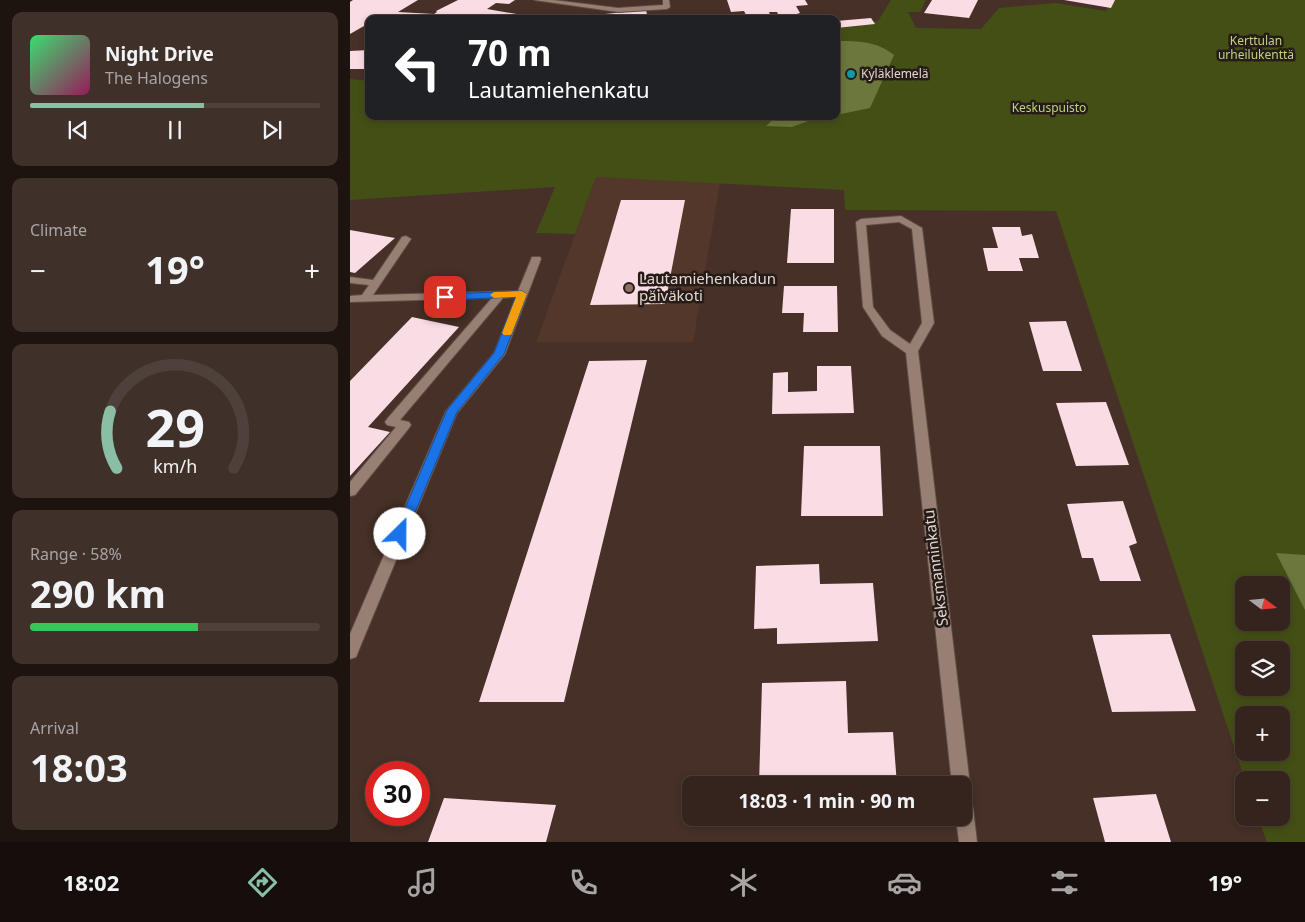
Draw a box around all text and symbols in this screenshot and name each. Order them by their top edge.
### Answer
text: 70 m [468,29,551,76]
park label: Kerttulan urheilukenttä [1218,32,1294,63]
icon: left [385,35,450,100]
text: Night Drive [105,41,214,67]
place label: Kyläklemelä [861,65,928,82]
text: The Halogens [105,67,208,89]
marker: Kyläklemelä [845,68,857,80]
text: Lautamiehenkatu [468,74,650,104]
park label: Keskuspuisto [1012,99,1086,116]
icon: previous [64,116,92,144]
icon: pause [161,116,189,144]
icon: next [258,116,286,144]
text: Climate [30,219,87,241]
text: 19° [145,243,205,295]
text: − [30,251,46,289]
text: + [304,251,320,289]
place label: Lautamiehenkadun päiväkoti [639,268,776,305]
pin [424,276,466,318]
marker: Lautamiehenkadun päiväkoti [623,282,635,294]
icon: arrive [431,283,459,311]
text: 29 [145,391,205,462]
text: km/h [153,454,197,478]
position arrow [373,507,425,559]
street label: Seksmanninkatu [918,509,952,627]
text: Range · 58% [30,543,122,565]
text: 290 km [30,567,166,619]
north arrow [1235,576,1290,631]
map controls [1235,576,1290,826]
button: layers [1235,641,1290,696]
button: + [1235,706,1290,761]
text: Arrival [30,717,79,739]
text: 18:03 [30,741,128,793]
speed limit sign: 30 [365,761,430,826]
button: − [1235,771,1290,826]
text: 18:03 · 1 min · 90 m [739,788,915,814]
icon: directions [245,865,280,900]
icon: music [405,865,440,900]
icon: phone [566,865,601,900]
icon: climate [726,865,761,900]
icon: car [887,865,922,900]
icon: filters [1047,865,1082,900]
text: 18:02 [63,867,119,897]
text: 19° [1208,867,1242,897]

